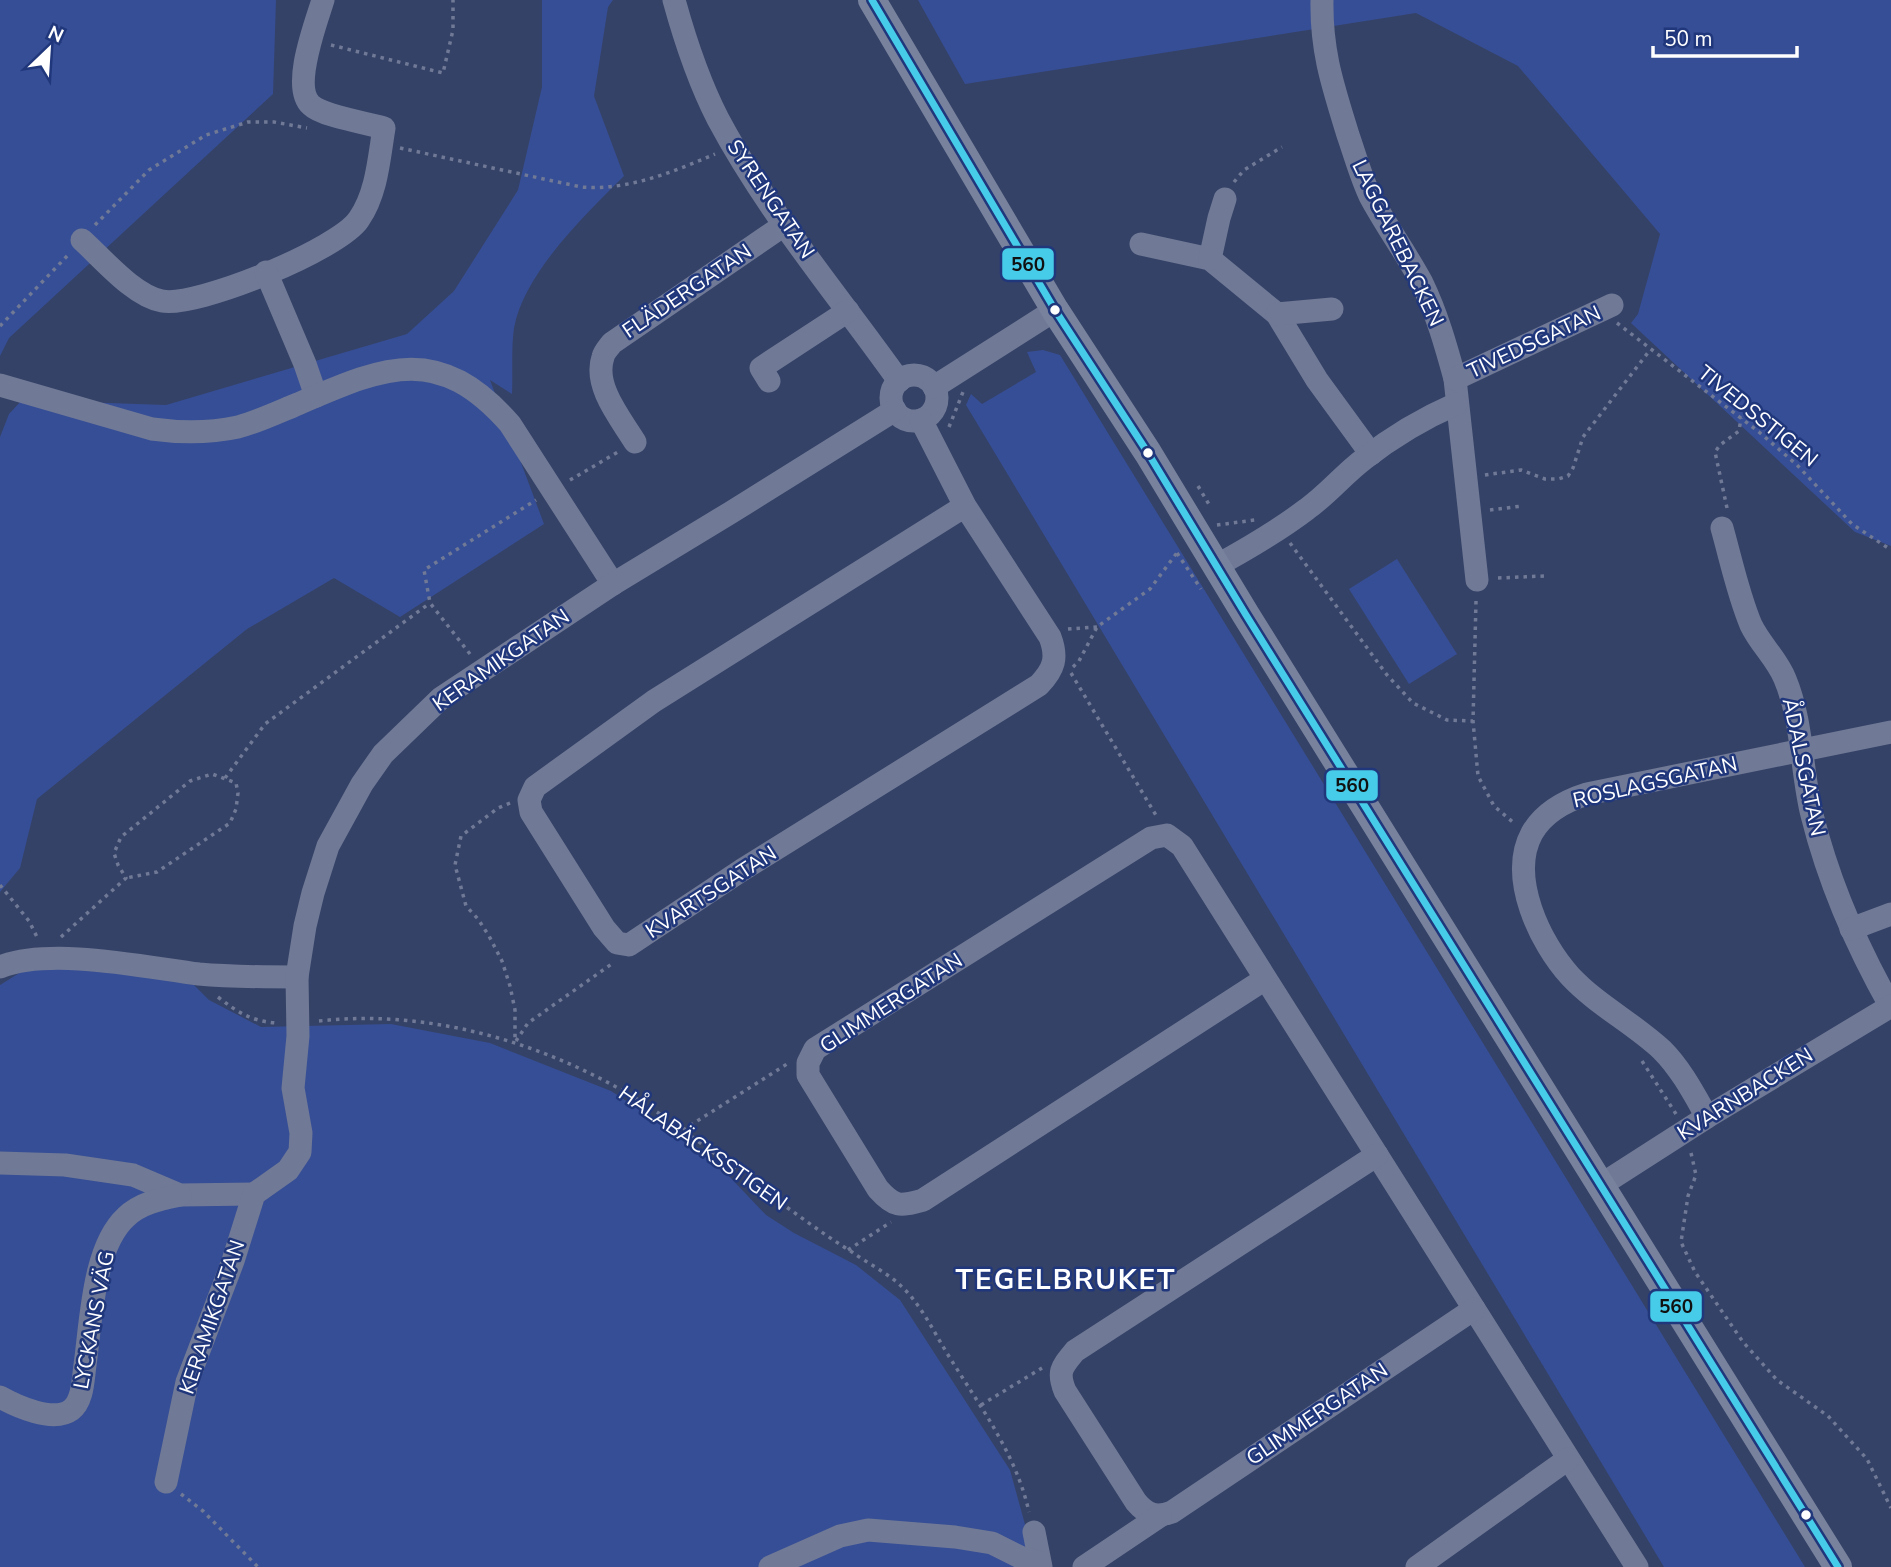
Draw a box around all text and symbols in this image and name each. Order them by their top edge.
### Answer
north arrow [14,14,84,84]
scale bar [1653,14,1797,58]
text: N [44,20,68,49]
text: 50 m [1664,25,1713,53]
street label: SYRENGATAN [721,134,821,264]
street label: LAGGAREBACKEN [1345,155,1451,331]
street label: FLÄDERGATAN [617,237,757,345]
line badge: 560 [1001,247,1055,281]
text: 560 [1011,252,1045,278]
street label: TIVEDSGATAN [1463,299,1605,385]
unlabelled marker [1048,303,1062,317]
street label: TIVEDSSTIGEN [1692,359,1824,473]
unlabelled marker [1141,446,1155,460]
street label: KERAMIKGATAN [427,602,575,718]
street label: ÅDALSGATAN [1776,695,1833,839]
street label: ROSLAGSGATAN [1570,749,1740,815]
line badge: 560 [1325,769,1379,802]
text: 560 [1335,773,1369,799]
street label: KVARTSGATAN [640,839,782,945]
street label: GLIMMERGATAN [814,946,968,1060]
street label: KVARNBACKEN [1672,1041,1818,1147]
street label: HÅLABÄCKSSTIGEN [613,1078,793,1217]
street label: KERAMIKGATAN [173,1236,251,1398]
street label: LYCKANS VÄG [67,1249,121,1391]
district label: TEGELBRUKET [956,1261,1176,1299]
line badge: 560 [1649,1290,1703,1323]
text: 560 [1659,1294,1693,1320]
street label: GLIMMERGATAN [1241,1356,1393,1472]
unlabelled marker [1799,1508,1813,1522]

